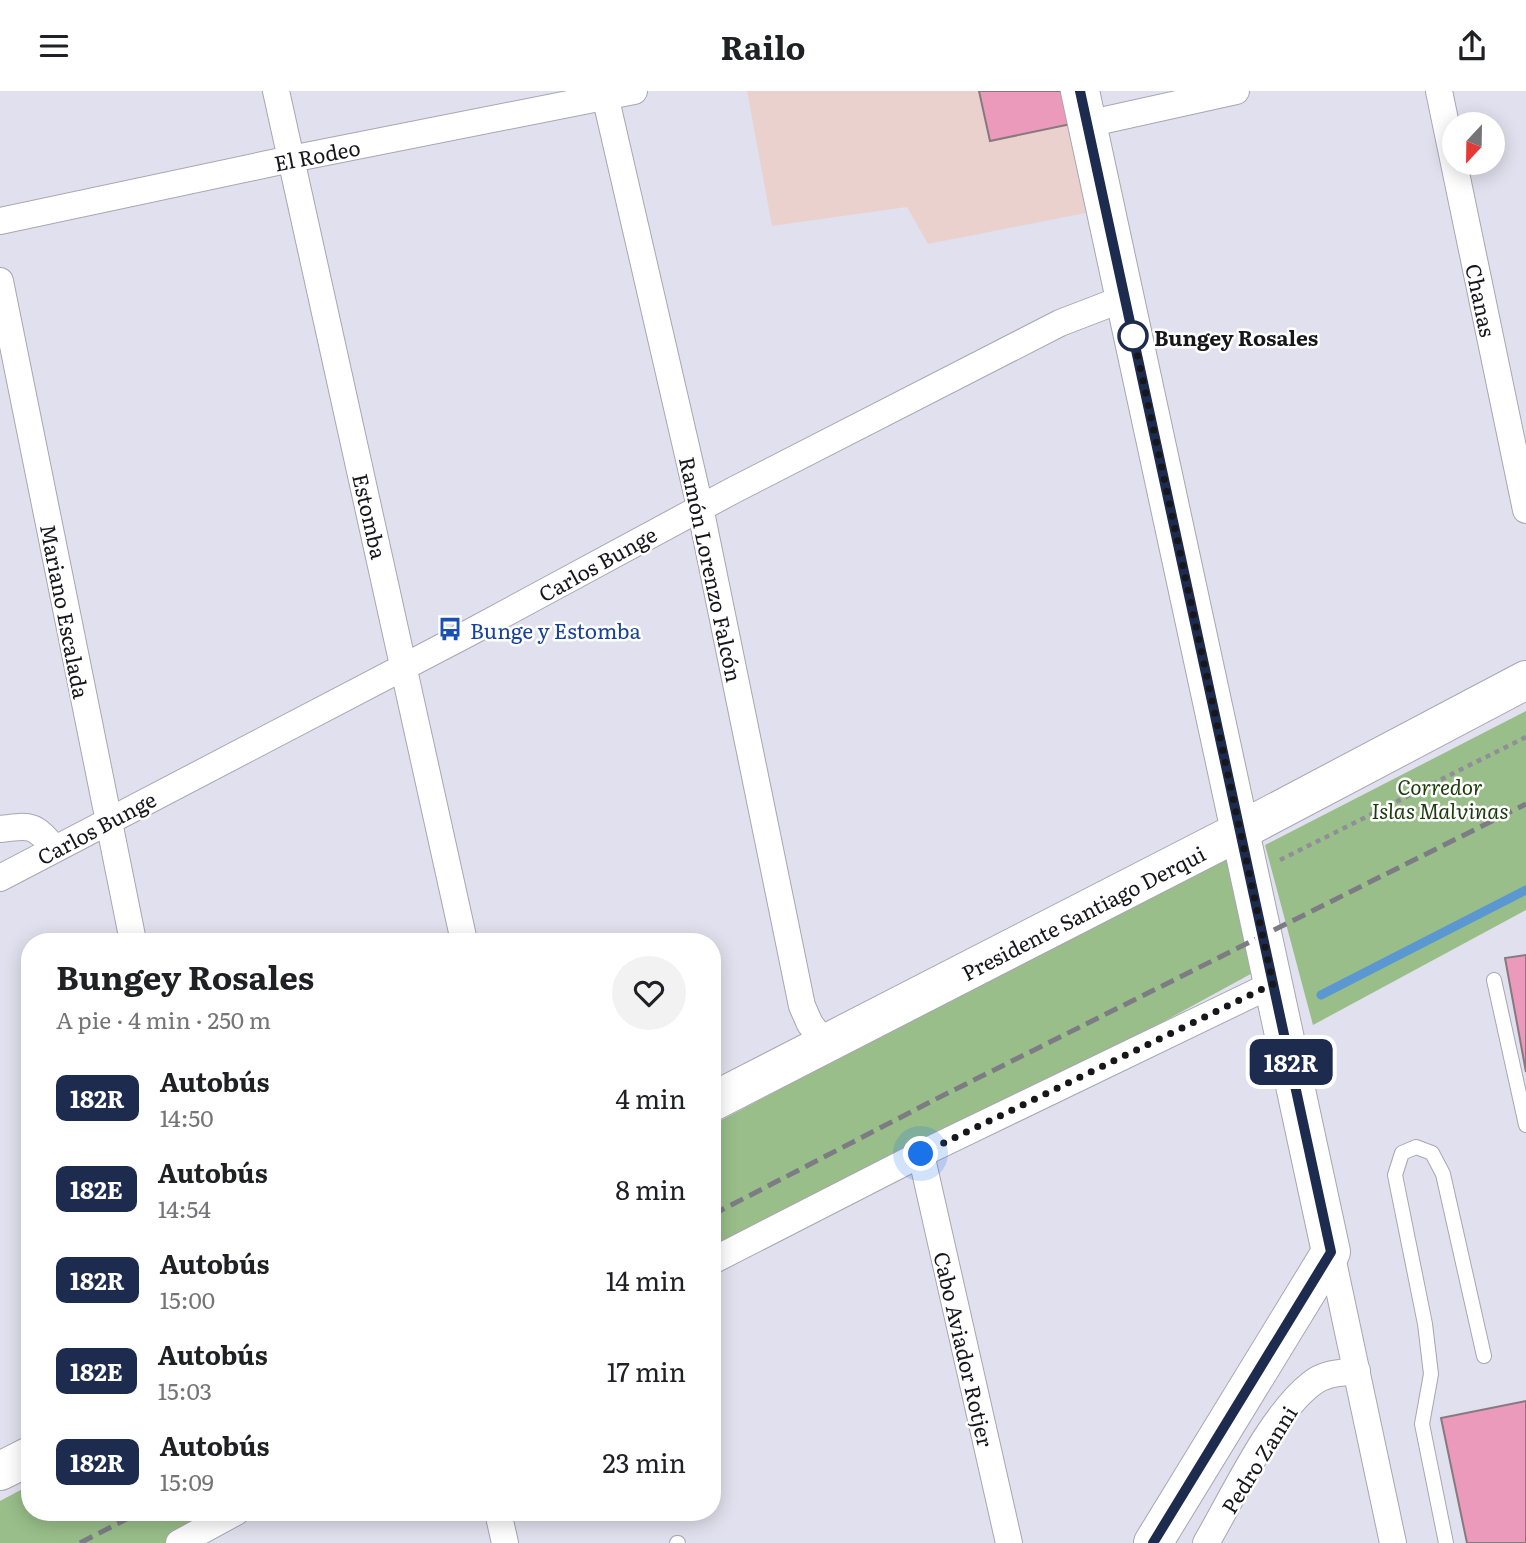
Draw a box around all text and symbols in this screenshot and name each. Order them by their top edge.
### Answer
text: Railo [720,22,806,70]
icon: menu [35,27,73,65]
icon: share [1453,27,1491,65]
north arrow [1442,112,1505,175]
map controls [1442,112,1505,175]
street label: El Rodeo [271,130,363,178]
street label: Chanas [1459,261,1505,339]
marker: Bungey Rosales [1118,321,1148,351]
place label: Bungey Rosales [1154,321,1318,352]
street label: Ramón Lorenzo Falcón [673,454,751,685]
street label: Estomba [346,470,396,562]
street label: Carlos Bunge [532,518,662,608]
street label: Mariano Escalada [34,521,98,702]
place label: Bunge y Estomba [470,614,641,645]
bus stop icon: Bunge y Estomba [436,615,464,643]
park label: Corredor Islas Malvinas [1371,770,1509,825]
street label: Carlos Bunge [31,783,161,871]
street label: Presidente Santiago Derqui [956,837,1210,987]
text: Bungey Rosales [56,951,314,1000]
button: heart [612,956,686,1030]
text: A pie · 4 min · 250 m [56,1002,271,1036]
line badge: 182R [1242,1039,1340,1085]
text: 182R [1264,1044,1318,1079]
text: Autobús [160,1061,270,1100]
text: 4 min [615,1078,686,1117]
text: 182R [70,1080,125,1115]
text: 14:50 [160,1100,213,1134]
your location [903,1136,938,1171]
text: Autobús [158,1152,268,1191]
text: 8 min [615,1169,686,1208]
text: 182E [70,1171,123,1206]
text: 14:54 [158,1191,211,1225]
text: Autobús [160,1243,270,1282]
street label: Cabo Aviador Rotjer [927,1248,1003,1450]
text: 14 min [606,1260,686,1299]
text: 182R [70,1262,125,1297]
text: 15:00 [160,1282,215,1316]
text: Autobús [158,1334,268,1373]
text: 17 min [607,1351,686,1390]
text: 182E [70,1353,123,1388]
text: 15:03 [158,1373,212,1407]
street label: Pedro Zanni [1213,1399,1303,1519]
text: Autobús [160,1425,270,1464]
text: 23 min [602,1442,686,1481]
text: 182R [70,1444,125,1479]
text: 15:09 [160,1464,214,1498]

